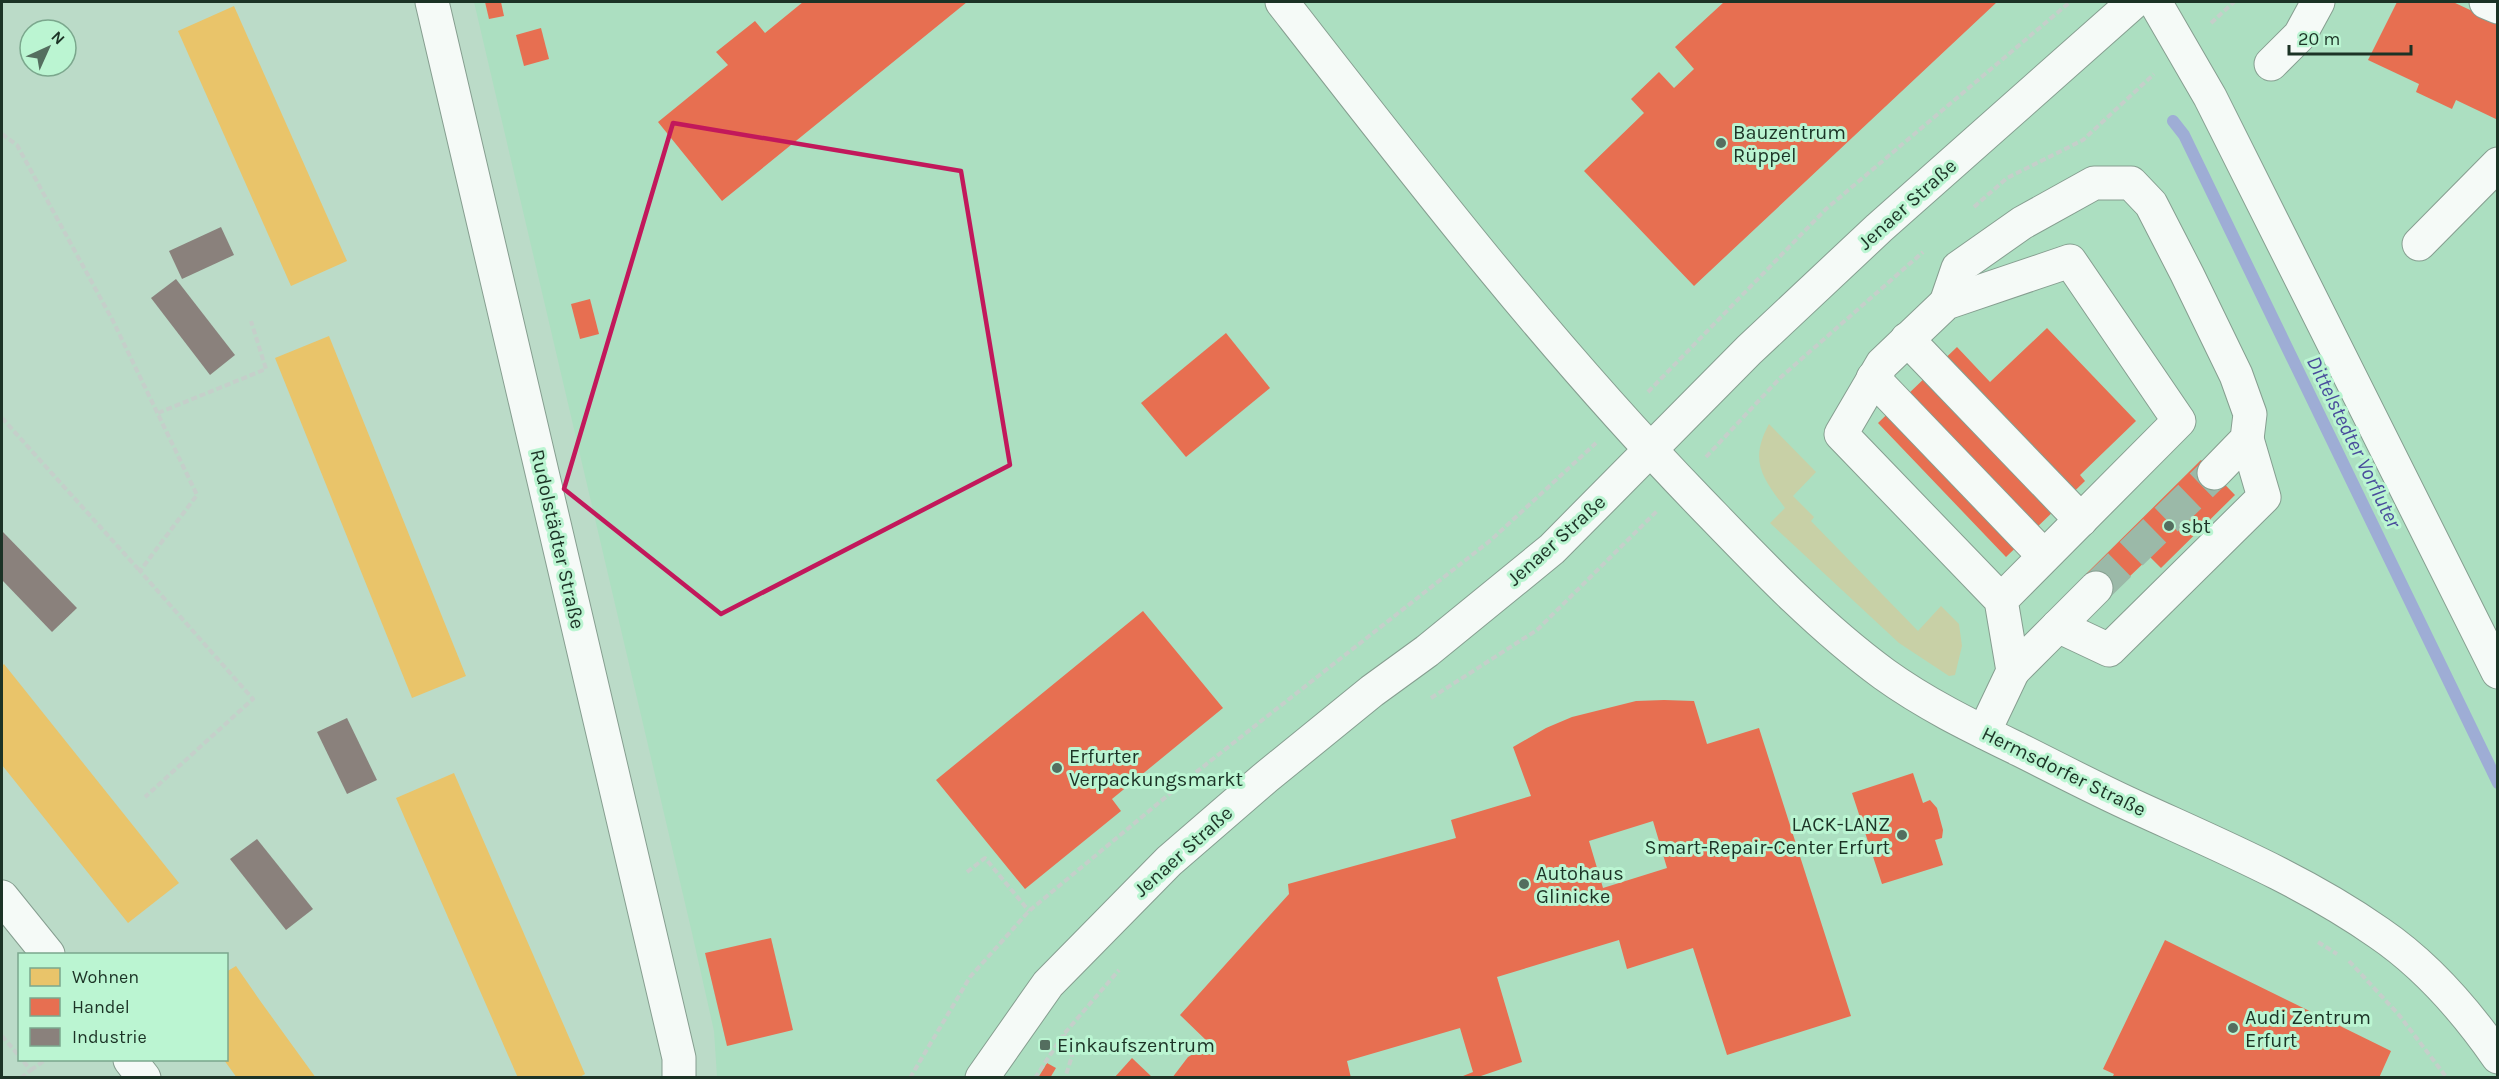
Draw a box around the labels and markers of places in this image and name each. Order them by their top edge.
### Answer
place label: Bauzentrum Rüppel [1733,121,1846,167]
marker: Bauzentrum Rüppel [1714,136,1728,150]
place label: sbt [2181,515,2211,538]
marker: sbt [2162,519,2176,533]
place label: Erfurter Verpackungsmarkt [1069,745,1244,791]
marker: Erfurter Verpackungsmarkt [1050,761,1064,775]
place label: LACK-LANZ Smart-Repair-Center Erfurt [1645,813,1890,859]
marker: LACK-LANZ Smart-Repair-Center Erfurt [1895,828,1909,842]
place label: Autohaus Glinicke [1536,862,1624,908]
marker: Autohaus Glinicke [1517,877,1531,891]
place label: Audi Zentrum Erfurt [2245,1006,2371,1052]
marker: Audi Zentrum Erfurt [2226,1021,2240,1035]
place label: Einkaufszentrum [1057,1034,1215,1057]
marker: Einkaufszentrum [1038,1038,1052,1052]

